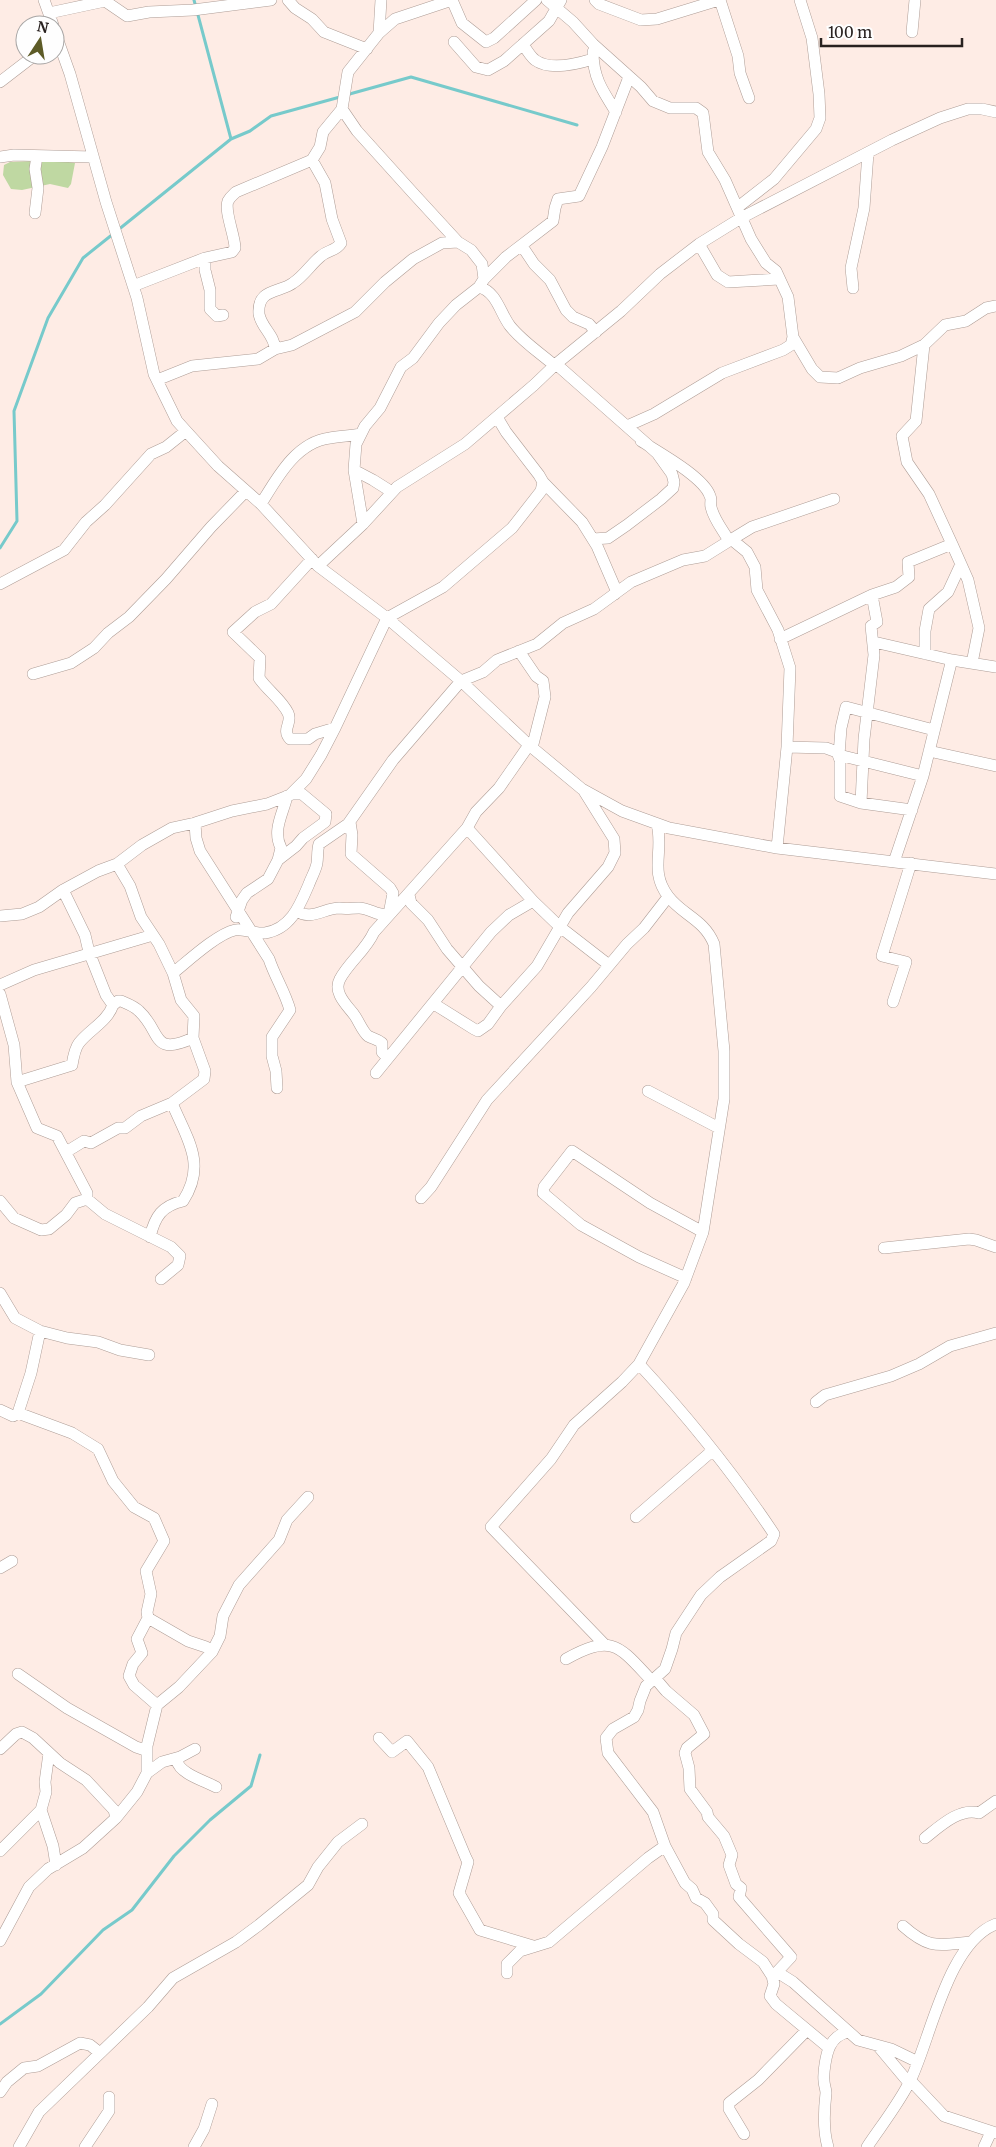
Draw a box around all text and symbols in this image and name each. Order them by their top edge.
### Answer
north arrow [15,15,65,65]
scale bar [821,15,962,47]
text: N [35,17,50,37]
text: 100 m [828,23,872,42]

